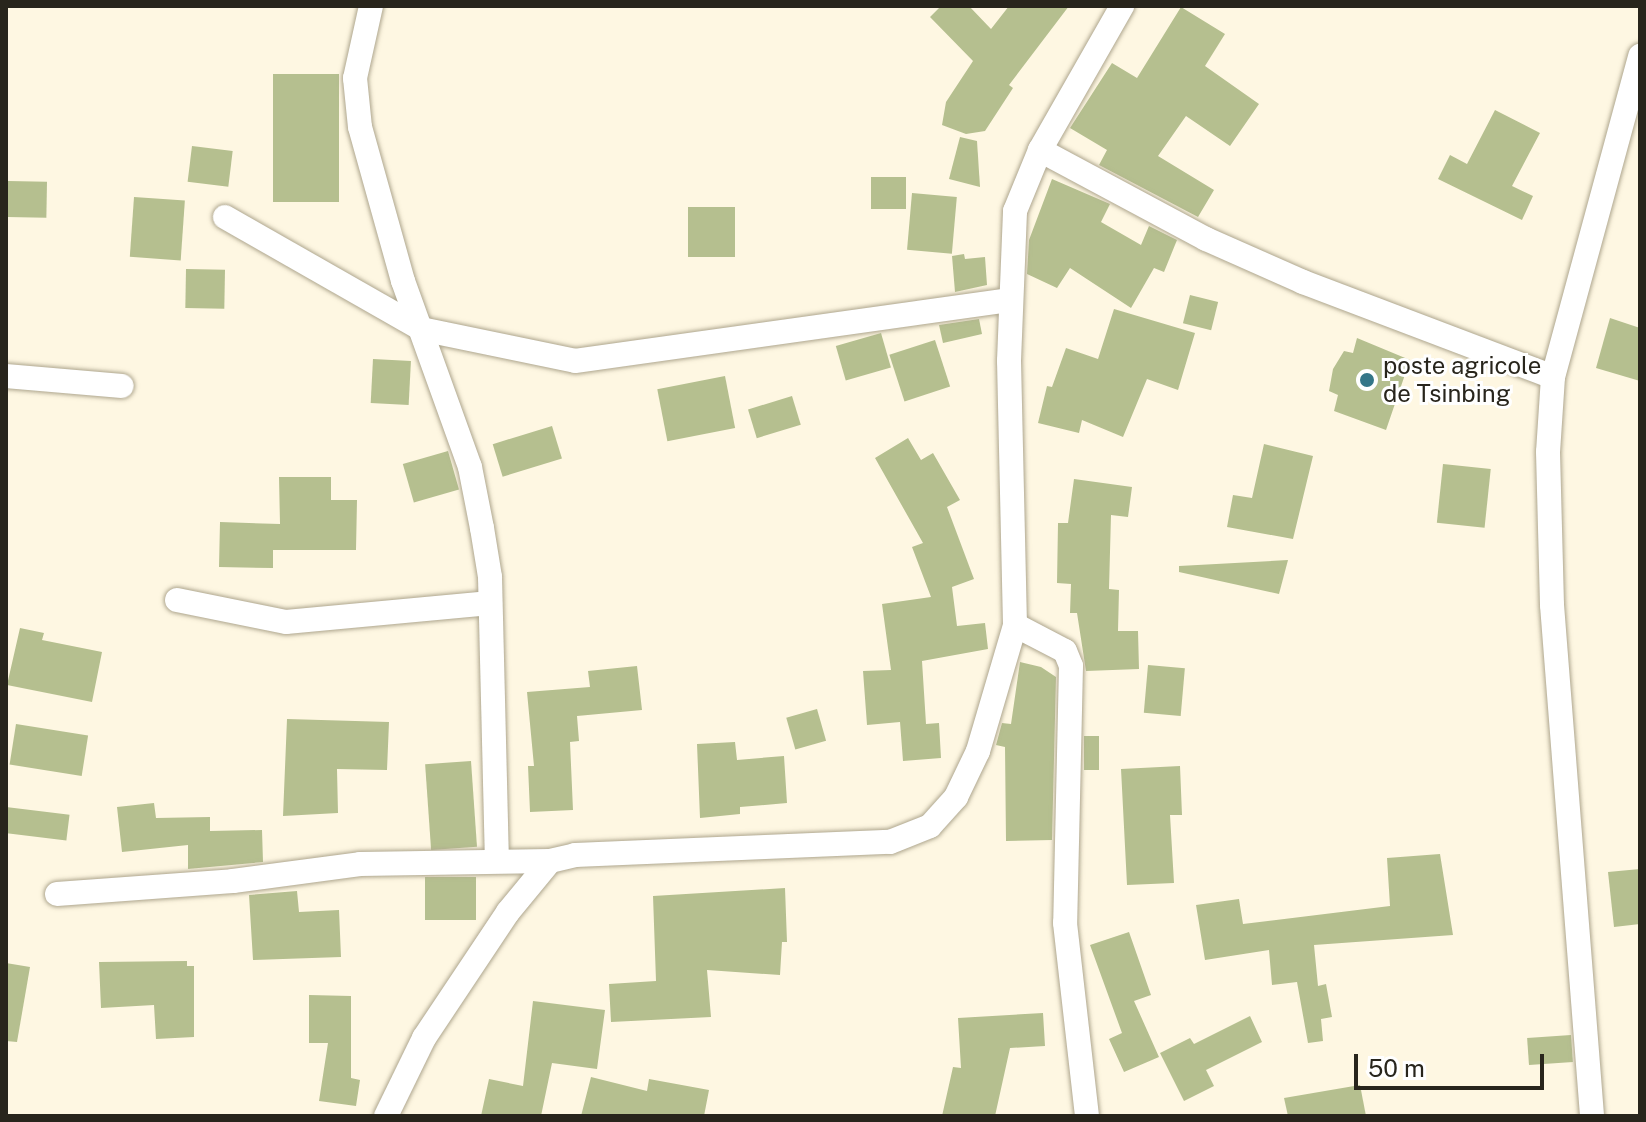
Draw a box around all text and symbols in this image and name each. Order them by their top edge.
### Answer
place label: poste agricole de Tsinbing [1383,352,1541,408]
marker: poste agricole de Tsinbing [1358,371,1376,389]
scale bar [1358,1038,1548,1088]
text: 50 m [1368,1054,1425,1082]

